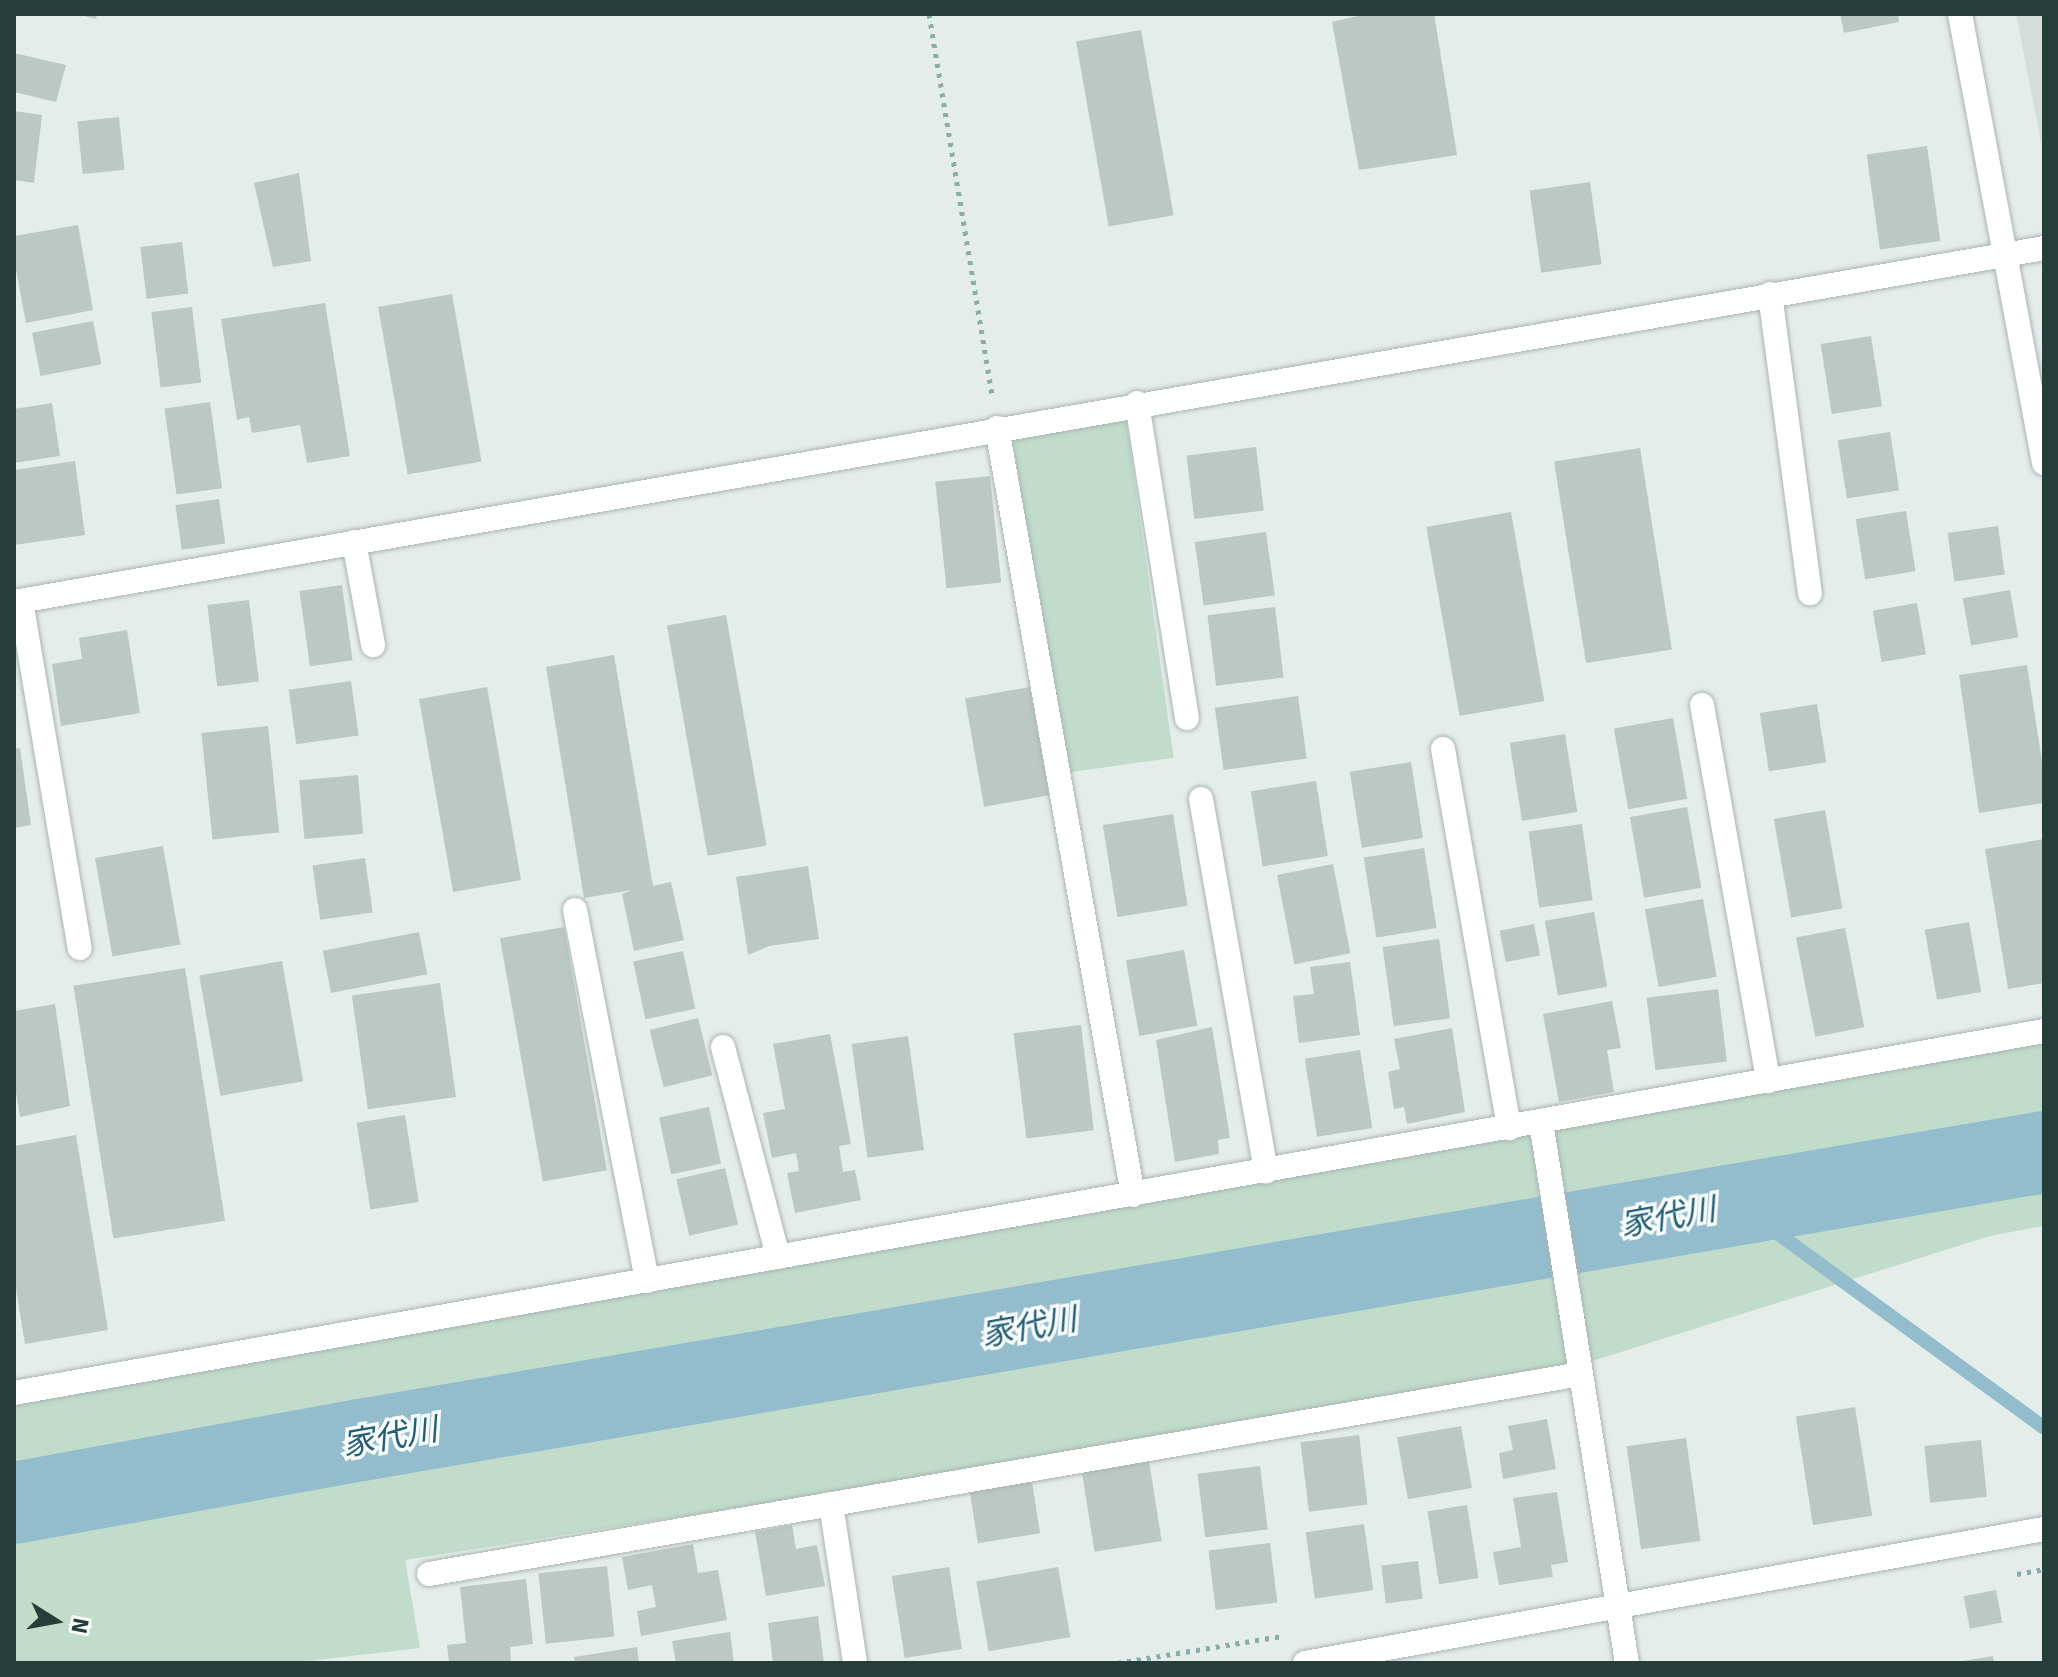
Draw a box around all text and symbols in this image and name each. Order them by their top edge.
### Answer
water label: 家代川 [1617,1191,1719,1245]
water label: 家代川 [978,1301,1080,1355]
water label: 家代川 [339,1411,441,1465]
north arrow [16,1581,96,1661]
text: N [65,1616,95,1636]

